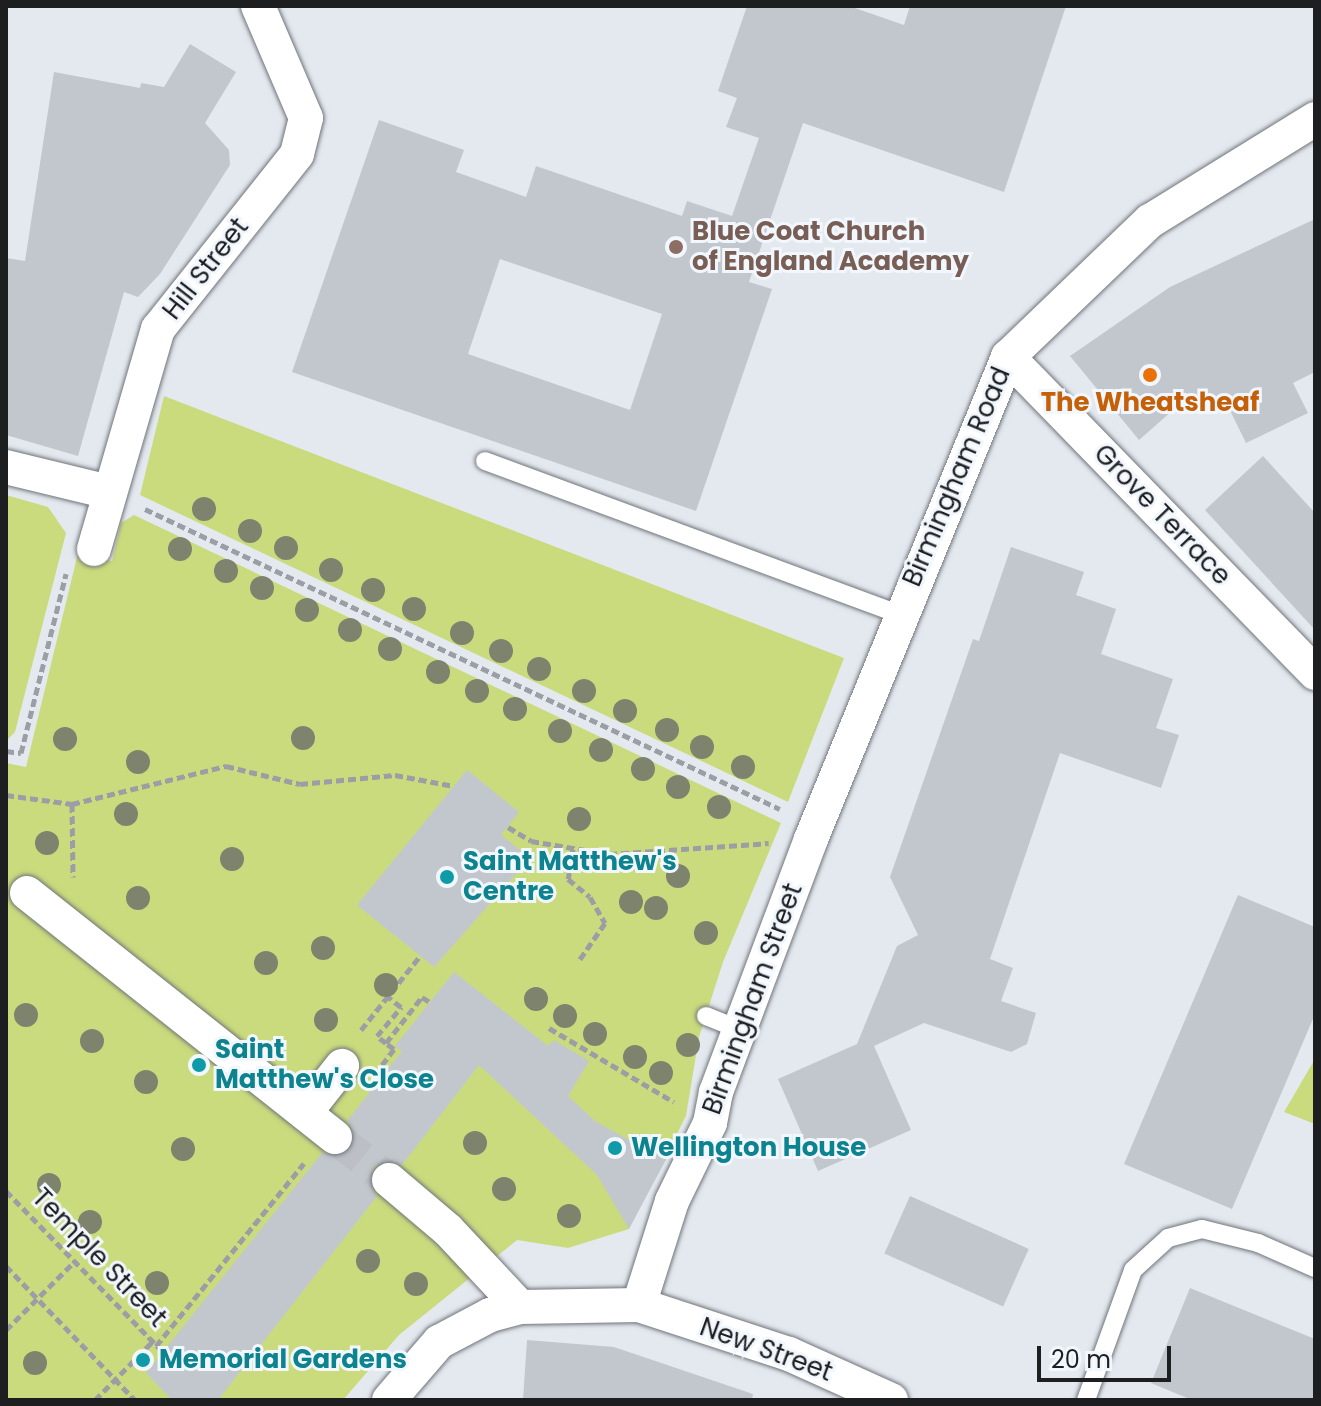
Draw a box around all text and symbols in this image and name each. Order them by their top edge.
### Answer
street label: Hill Street [157,212,255,326]
place label: Blue Coat Church of England Academy [692,216,969,278]
marker: Blue Coat Church of England Academy [667,238,685,256]
street label: Birmingham Road [897,363,1017,591]
marker: The Wheatsheaf [1141,366,1159,384]
place label: The Wheatsheaf [1041,387,1259,419]
street label: Grove Terrace [1087,438,1237,592]
place label: Saint Matthew's Centre [463,846,677,908]
marker: Saint Matthew's Centre [438,868,456,886]
street label: Birmingham Street [697,879,809,1119]
place label: Saint Matthew's Close [215,1034,434,1096]
marker: Saint Matthew's Close [190,1056,208,1074]
place label: Wellington House [631,1132,866,1164]
marker: Wellington House [606,1139,624,1157]
street label: Temple Street [25,1182,173,1334]
street label: New Street [695,1312,837,1388]
scale bar [1041,1330,1175,1380]
text: 20 m [1051,1343,1111,1376]
place label: Memorial Gardens [159,1344,407,1376]
marker: Memorial Gardens [134,1351,152,1369]

